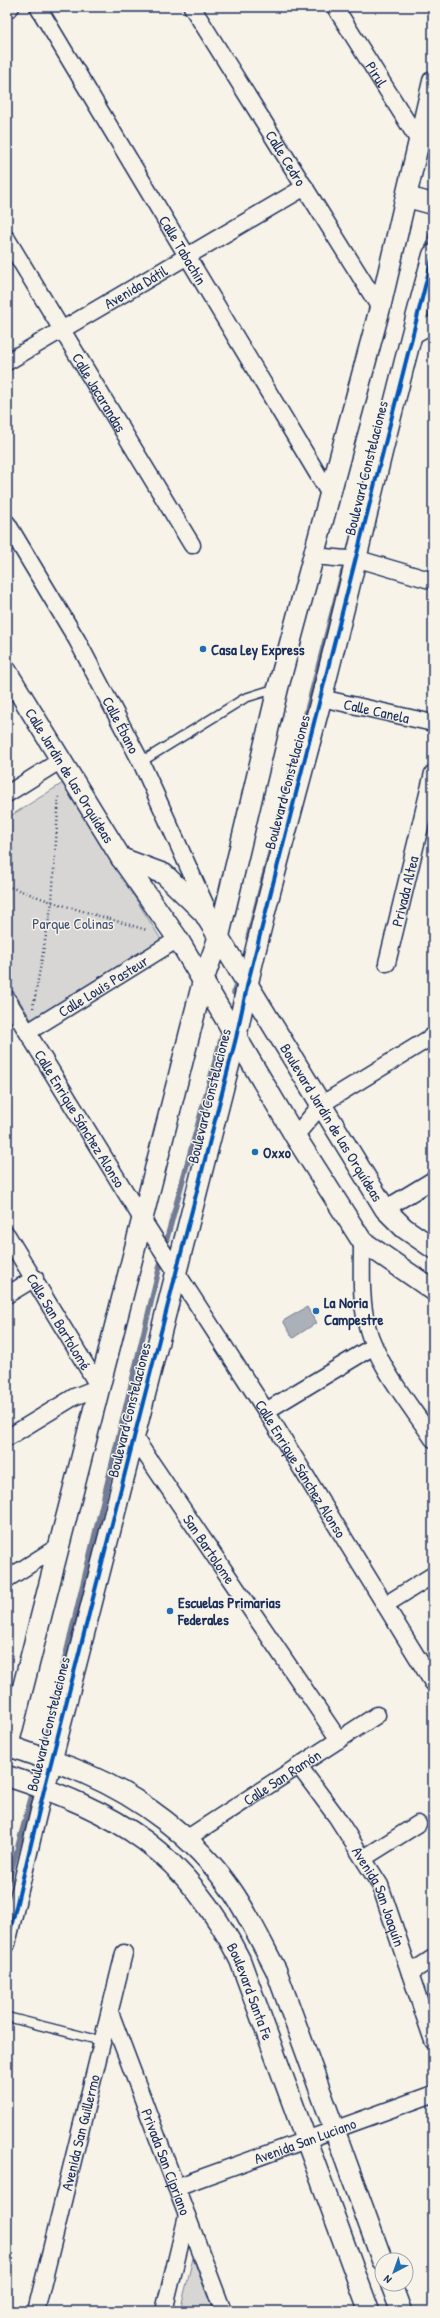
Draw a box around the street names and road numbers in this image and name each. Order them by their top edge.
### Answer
street label: Pirul [361,57,393,91]
street label: Calle Cedro [261,126,312,190]
street label: Calle Tabachín [155,211,212,289]
street label: Avenida Dátil [100,260,171,313]
street label: Calle Jacarandas [68,349,132,436]
street label: Boulevard Constelaciones [339,398,393,538]
street label: Calle Ébano [98,693,145,757]
street label: Calle Canela [342,693,412,728]
street label: Calle Jardín de las Orquídeas [21,704,120,847]
street label: Boulevard Constelaciones [259,712,315,851]
street label: Privada Altea [386,854,423,928]
street label: Calle Louis Pasteur [54,950,152,1021]
street label: Boulevard Constelaciones [182,1026,236,1166]
street label: Boulevard Jardín de las Orquídeas [276,1039,388,1205]
street label: Calle Enrique Sánchez Alonso [30,1045,131,1191]
street label: Calle San Bartolomé [22,1269,97,1374]
street label: Boulevard Constelaciones [102,1340,156,1480]
street label: Calle Enrique Sánchez Alonso [251,1395,352,1541]
street label: San Bartolome [179,1510,241,1588]
street label: Boulevard Constelaciones [21,1654,75,1794]
street label: Calle San Ramón [239,1744,325,1810]
street label: Avenida San Joaquín [347,1842,411,1949]
street label: Boulevard Santa Fe [222,1939,279,2043]
street label: Avenida San Guillermo [56,2072,104,2192]
street label: Privada San Cipriano [137,2105,196,2218]
street label: Avenida San Luciano [251,2112,359,2169]

